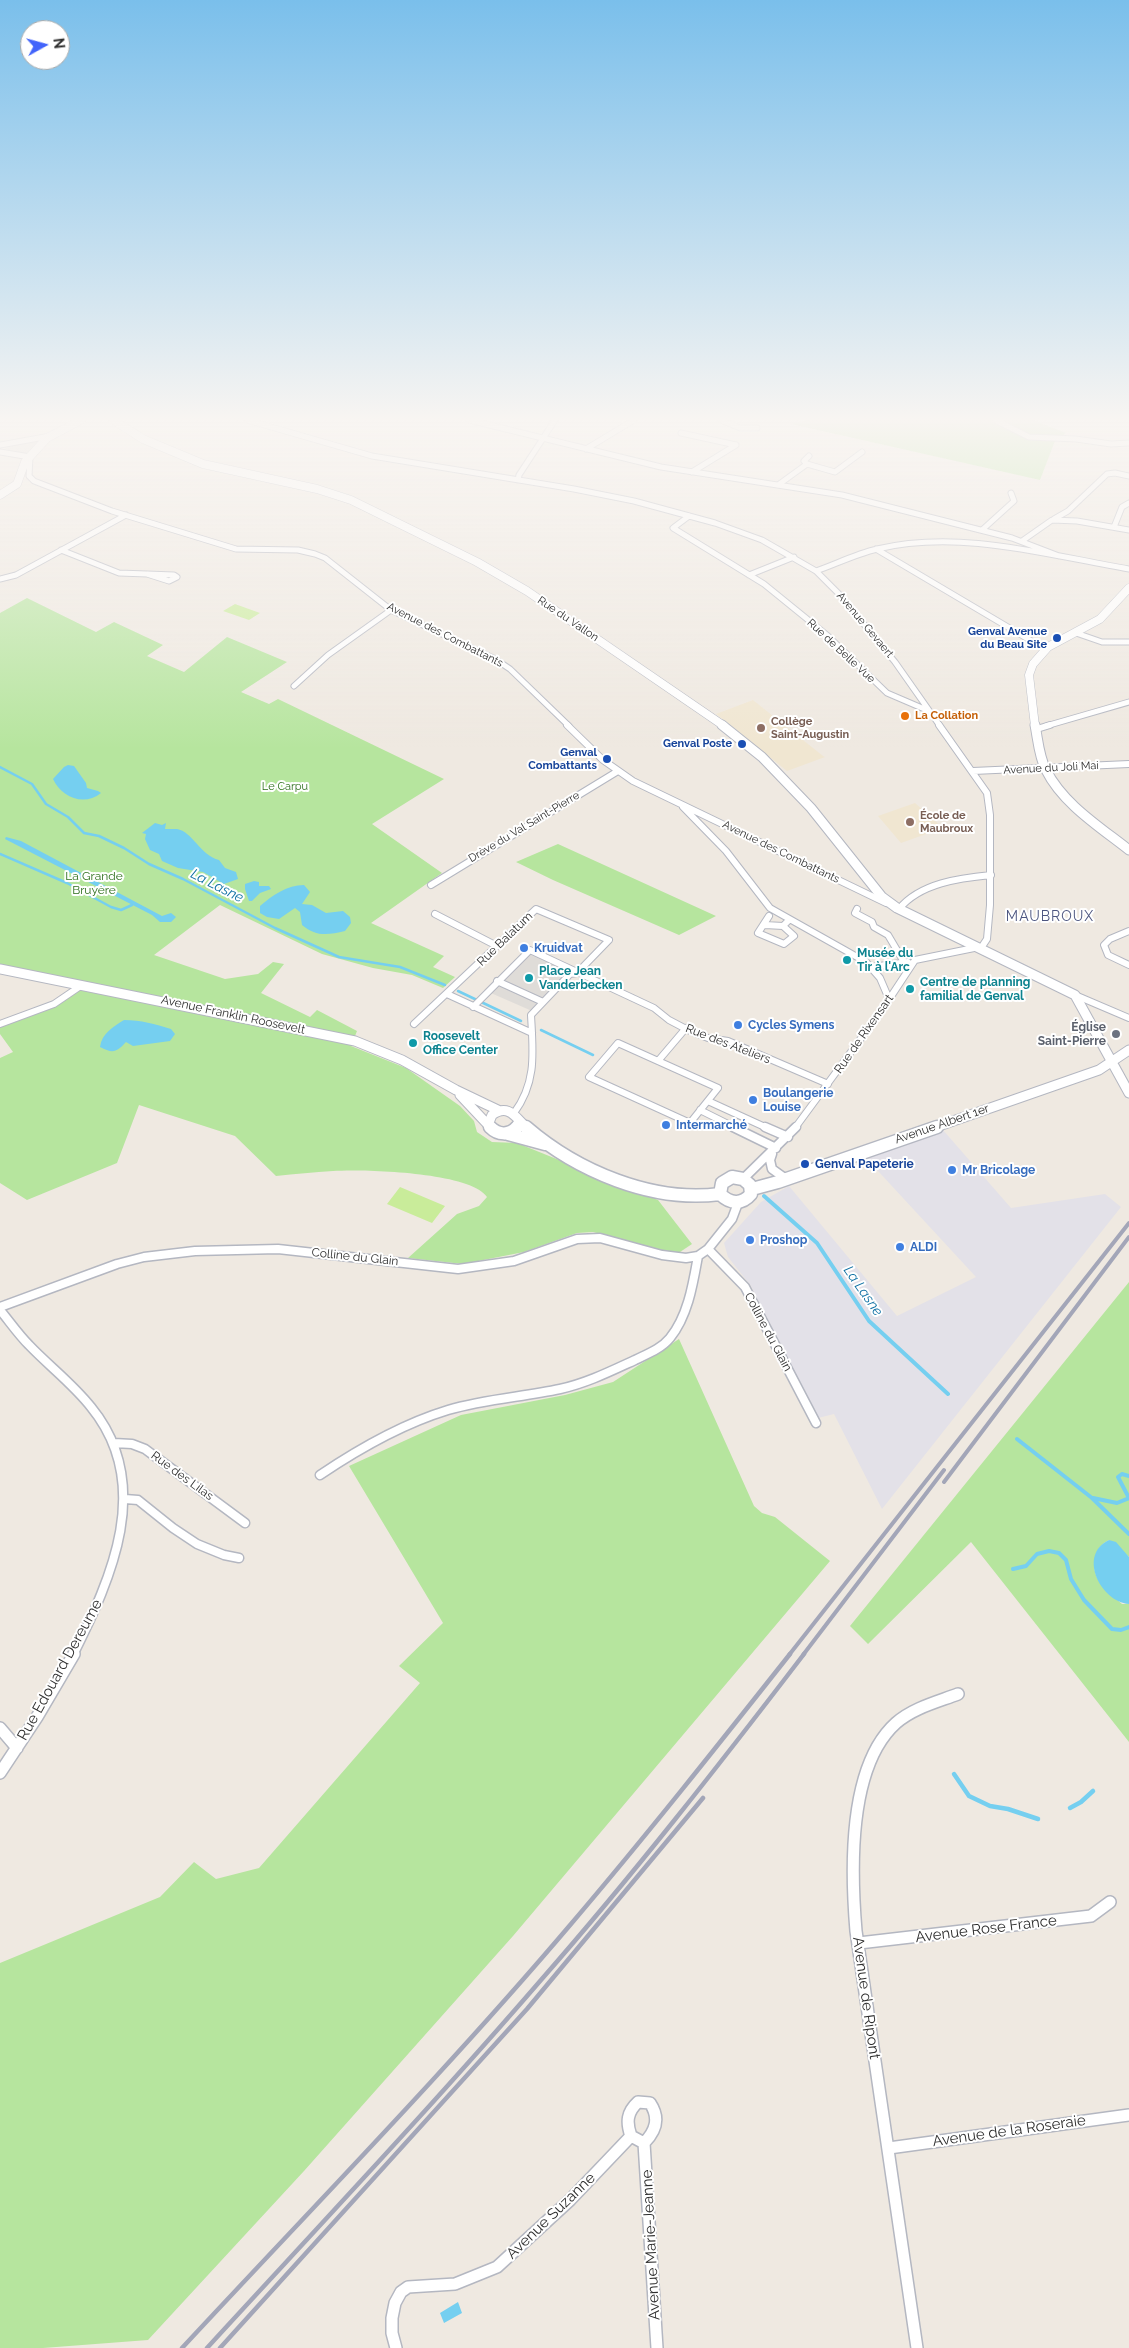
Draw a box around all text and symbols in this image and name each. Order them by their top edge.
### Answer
north arrow [20,20,70,70]
text: N [50,37,67,50]
street label: Avenue Gevaert [834,590,896,660]
street label: Rue du Vallon [535,594,601,644]
street label: Avenue des Combattants [385,600,505,670]
street label: Rue de Belle Vue [804,616,878,686]
place label: Genval Avenue du Beau Site [968,625,1047,651]
marker: Genval Avenue du Beau Site [1051,632,1063,644]
place label: La Collation [915,709,978,723]
marker: La Collation [899,710,911,722]
place label: Collège Saint-Augustin [771,715,849,741]
marker: Collège Saint-Augustin [755,722,767,734]
place label: Genval Poste [663,737,732,751]
marker: Genval Poste [736,738,748,750]
place label: Genval Combattants [528,746,597,772]
marker: Genval Combattants [601,753,613,765]
street label: Avenue du Joli Mai [1003,759,1099,777]
park label: Le Carpu [262,780,308,794]
street label: Drève du Val Saint-Pierre [466,789,582,865]
place label: École de Maubroux [920,809,973,835]
marker: École de Maubroux [904,816,916,828]
street label: Avenue des Combattants [720,818,842,886]
water label: La Lasne [188,866,246,906]
park label: La Grande Bruyère [65,869,123,897]
street label: Rue Balatum [474,909,536,969]
district label: MAUBROUX [1005,909,1095,925]
place label: Kruidvat [534,941,583,955]
marker: Kruidvat [518,942,530,954]
place label: Musée du Tir à l'Arc [857,946,913,974]
marker: Musée du Tir à l'Arc [841,954,853,966]
place label: Place Jean Vanderbecken [539,964,623,992]
marker: Place Jean Vanderbecken [523,972,535,984]
place label: Centre de planning familial de Genval [920,975,1030,1003]
marker: Centre de planning familial de Genval [904,983,916,995]
street label: Rue de Rixensart [831,992,897,1076]
street label: Avenue Franklin Roosevelt [160,993,306,1037]
place label: Cycles Symens [748,1018,834,1032]
marker: Cycles Symens [732,1019,744,1031]
place label: Église Saint-Pierre [1038,1020,1106,1048]
street label: Rue des Ateliers [683,1021,773,1067]
marker: Église Saint-Pierre [1110,1028,1122,1040]
place label: Roosevelt Office Center [423,1029,498,1057]
marker: Roosevelt Office Center [407,1037,419,1049]
place label: Boulangerie Louise [763,1086,833,1114]
marker: Boulangerie Louise [747,1094,759,1106]
street label: Avenue Albert 1er [893,1101,991,1147]
place label: Intermarché [676,1118,747,1132]
marker: Intermarché [660,1119,672,1131]
place label: Genval Papeterie [815,1157,914,1171]
marker: Genval Papeterie [799,1158,811,1170]
place label: Mr Bricolage [962,1163,1035,1177]
marker: Mr Bricolage [946,1164,958,1176]
place label: Proshop [760,1233,807,1247]
marker: Proshop [744,1234,756,1246]
place label: ALDI [910,1240,937,1254]
marker: ALDI [894,1241,906,1253]
street label: Colline du Glain [311,1245,399,1269]
water label: La Lasne [840,1263,886,1319]
street label: Colline du Glain [741,1290,795,1374]
street label: Rue des Lilas [148,1449,216,1503]
street label: Rue Edouard Dereume [14,1596,106,1744]
street label: Avenue Rose France [914,1911,1058,1947]
street label: Avenue de Ripont [849,1936,883,2060]
street label: Avenue de la Roseraie [931,2111,1087,2151]
street label: Avenue Suzanne [503,2169,599,2263]
street label: Avenue Marie-Jeanne [638,2169,664,2321]

